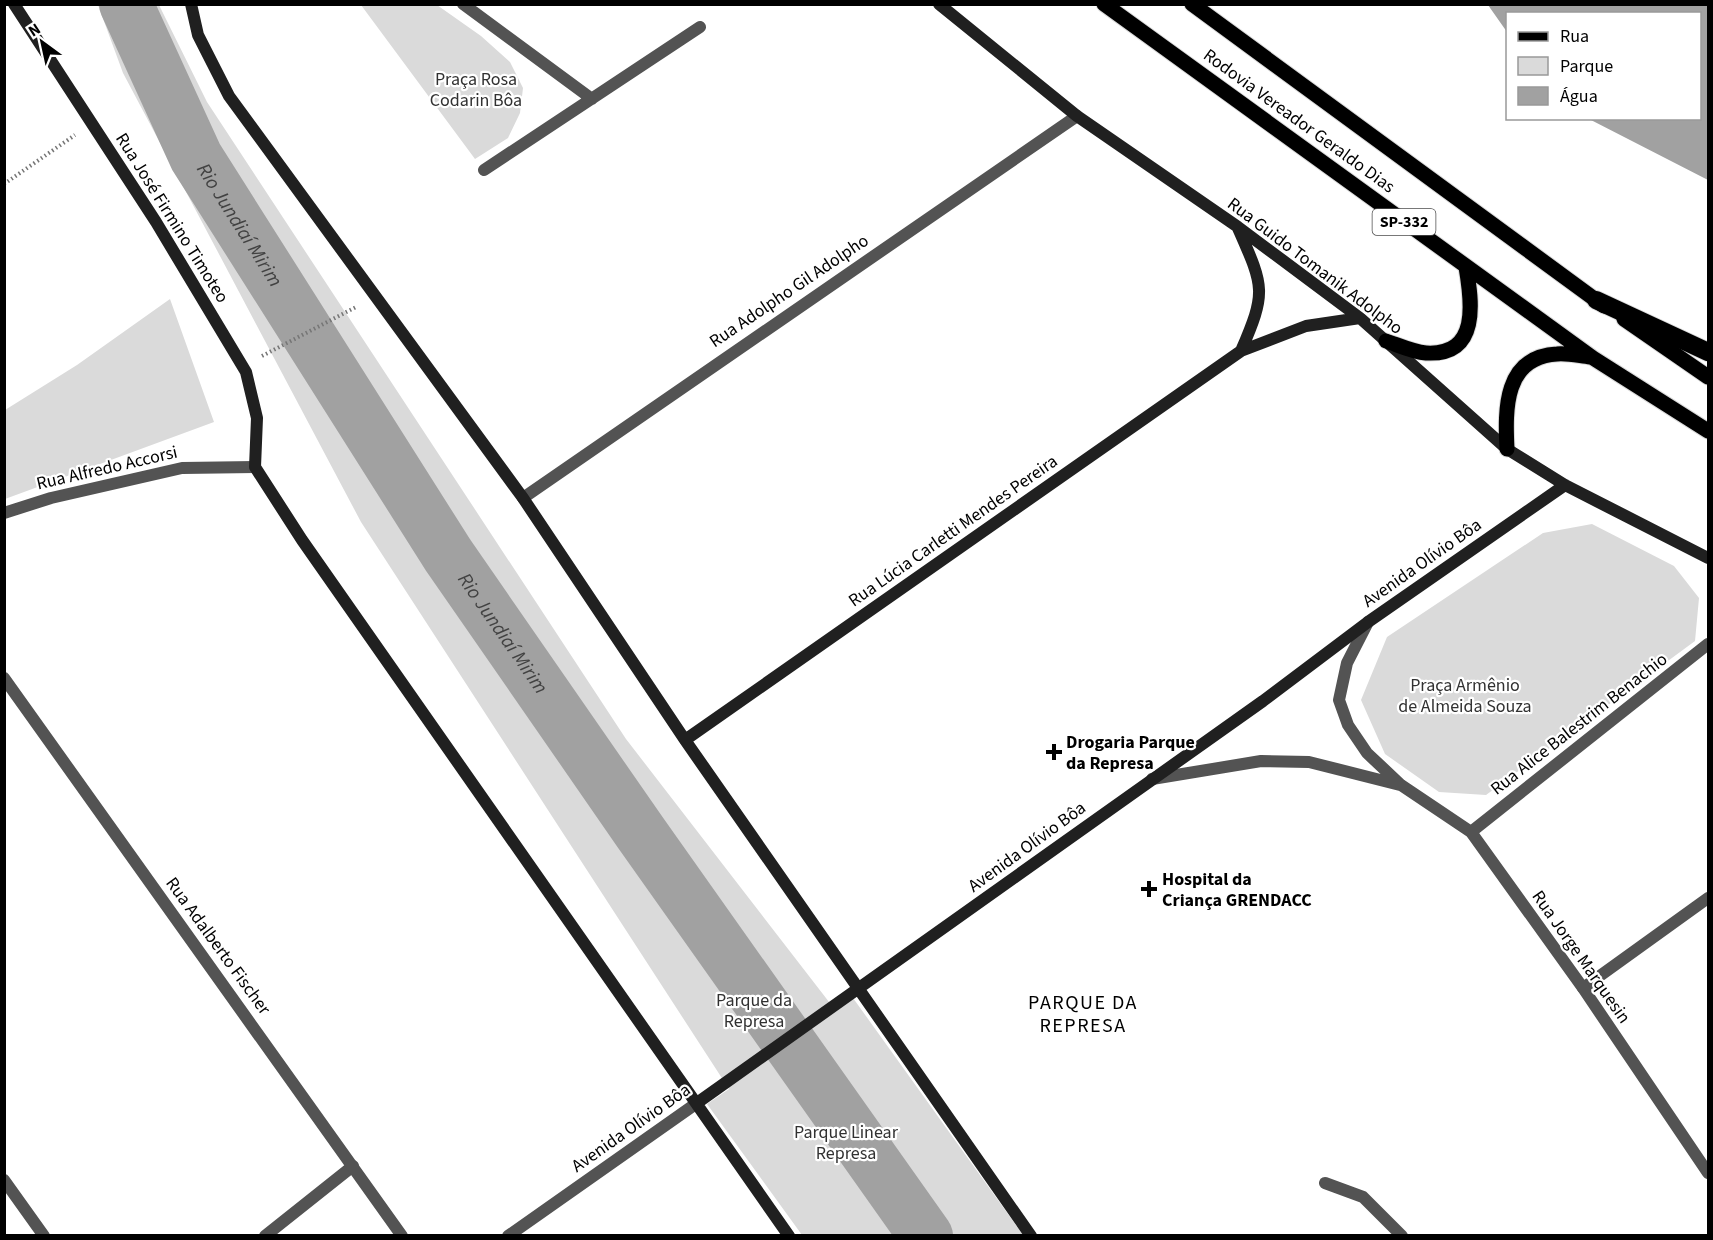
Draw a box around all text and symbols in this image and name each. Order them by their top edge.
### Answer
north arrow [12,12,72,72]
legend [1506,12,1701,120]
text: N [24,18,45,42]
text: Rua [1560,24,1589,49]
street label: Rodovia Vereador Geraldo Dias [1198,43,1400,199]
text: Parque [1560,54,1613,79]
park label: Praça Rosa Codarin Bôa [430,67,522,113]
text: Água [1560,84,1598,109]
street label: Rua José Firmino Timoteo [109,128,235,308]
water label: Rio Jundiaí Mirim [189,158,289,293]
street label: Rua Guido Tomanik Adolpho [1222,192,1408,340]
road number: SP-332 [1372,209,1436,235]
street label: Rua Adolpho Gil Adolpho [704,228,874,354]
street label: Rua Alfredo Accorsi [34,440,180,496]
street label: Rua Lúcia Carletti Mendes Pereira [843,449,1063,613]
street label: Avenida Olívio Bôa [1357,513,1487,613]
water label: Rio Jundiaí Mirim [451,567,554,700]
street label: Rua Alice Balestrim Benachio [1485,647,1673,801]
park label: Praça Armênio de Almeida Souza [1398,673,1532,719]
place label: Drogaria Parque da Represa [1066,730,1195,776]
marker: Drogaria Parque da Represa [1047,745,1061,759]
street label: Avenida Olívio Bôa [963,796,1091,898]
place label: Hospital da Criança GRENDACC [1162,867,1312,913]
street label: Rua Adalberto Fischer [160,872,277,1020]
marker: Hospital da Criança GRENDACC [1140,880,1158,898]
street label: Rua Jorge Marquesin [1526,885,1636,1029]
park label: Parque da Represa [716,988,792,1034]
district label: PARQUE DA REPRESA [1028,989,1138,1040]
street label: Avenida Olívio Bôa [566,1078,696,1178]
park label: Parque Linear Represa [794,1120,899,1166]

